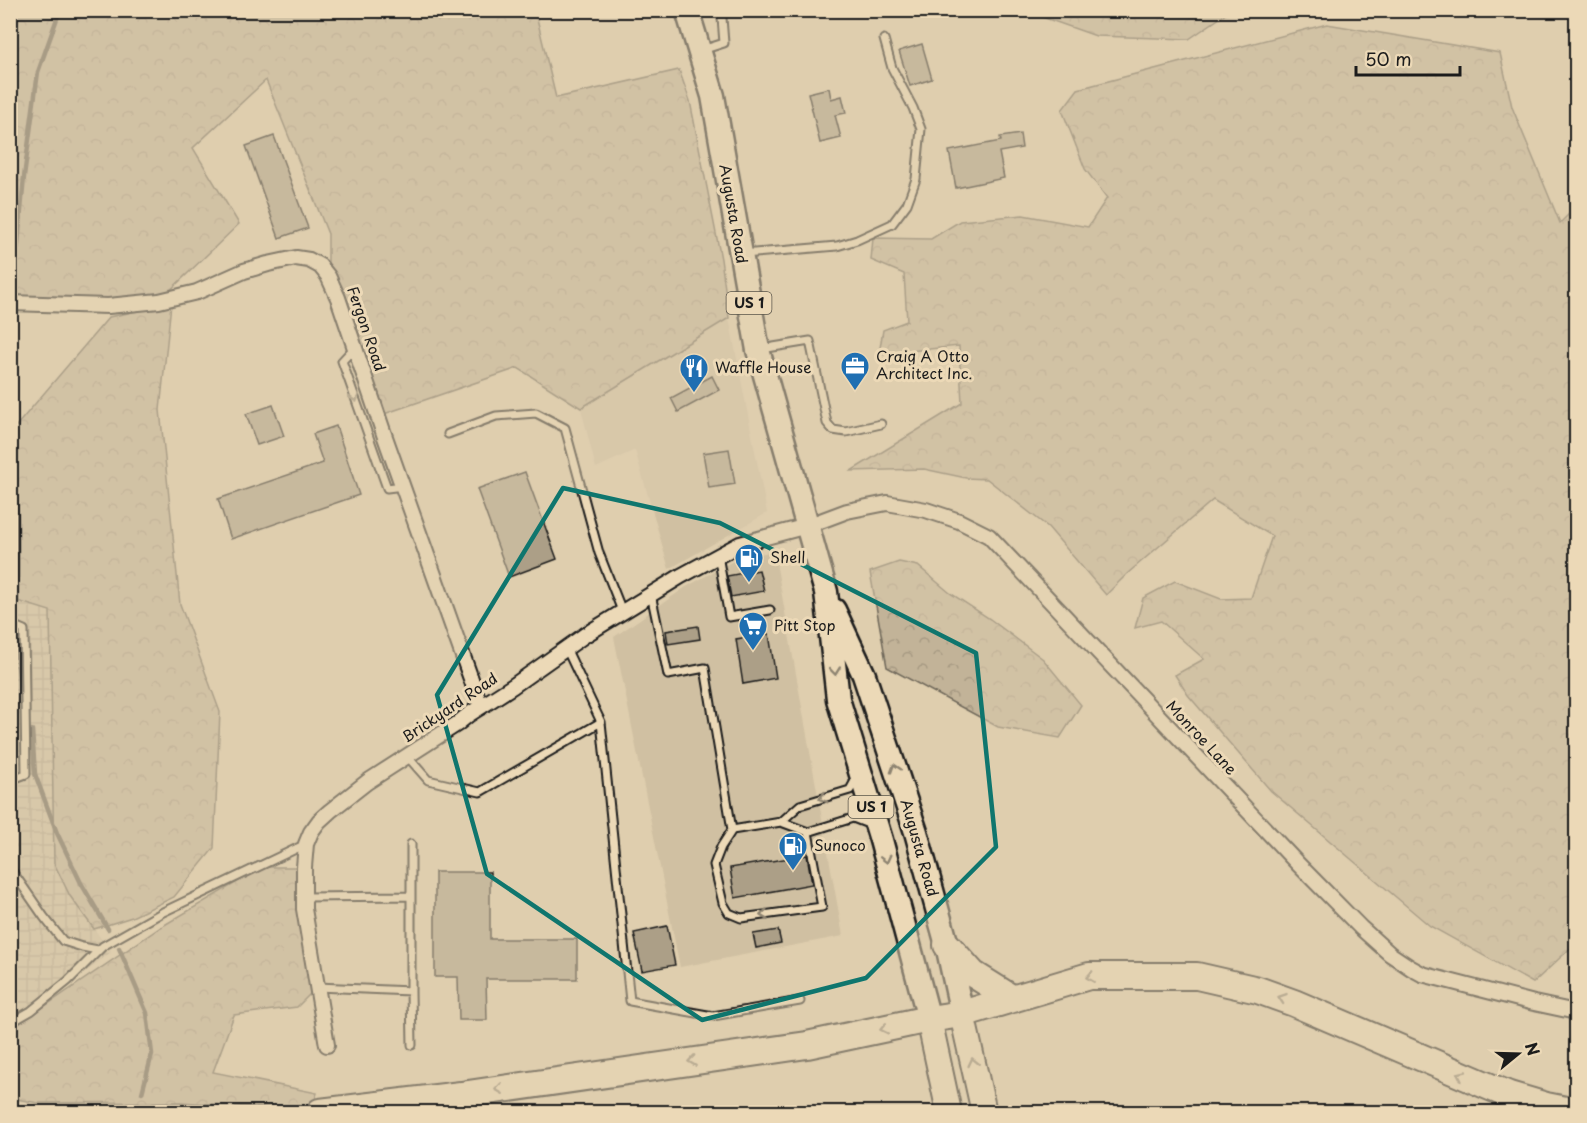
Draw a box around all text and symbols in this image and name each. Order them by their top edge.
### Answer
scale bar [1356,39,1460,77]
text: 50 m [1365,45,1412,72]
street label: Augusta Road [714,162,755,265]
street label: Fergon Road [342,283,393,374]
road number: US 1 [726,292,771,314]
place label: Craig A Otto Architect Inc. [876,344,972,384]
office icon: Craig A Otto Architect Inc. [839,350,871,392]
restaurant icon: Waffle House [678,352,710,394]
place label: Waffle House [715,355,811,378]
one-way arrow [347,392,360,403]
fuel station icon: Shell [733,542,765,584]
place label: Shell [770,545,805,568]
supermarket icon: Pitt Stop [737,610,769,652]
place label: Pitt Stop [774,613,836,636]
street label: Brickyard Road [397,666,502,747]
one-way arrow [828,667,841,676]
street label: Monroe Lane [1161,694,1243,779]
one-way arrow [890,763,902,774]
one-way arrow [818,791,829,803]
road number: US 1 [848,796,894,818]
street label: Augusta Road [896,796,945,899]
fuel station icon: Sunoco [777,830,809,872]
place label: Sunoco [814,833,866,856]
one-way arrow [878,854,891,864]
one-way arrow [760,908,769,920]
one-way arrow [1085,971,1094,983]
one-way arrow [1277,993,1287,1006]
one-way arrow [879,1021,889,1034]
north arrow [1488,1024,1548,1084]
text: N [1520,1039,1547,1059]
one-way arrow [687,1055,696,1067]
one-way arrow [967,1058,980,1068]
one-way arrow [1456,1070,1467,1082]
one-way arrow [494,1083,503,1095]

